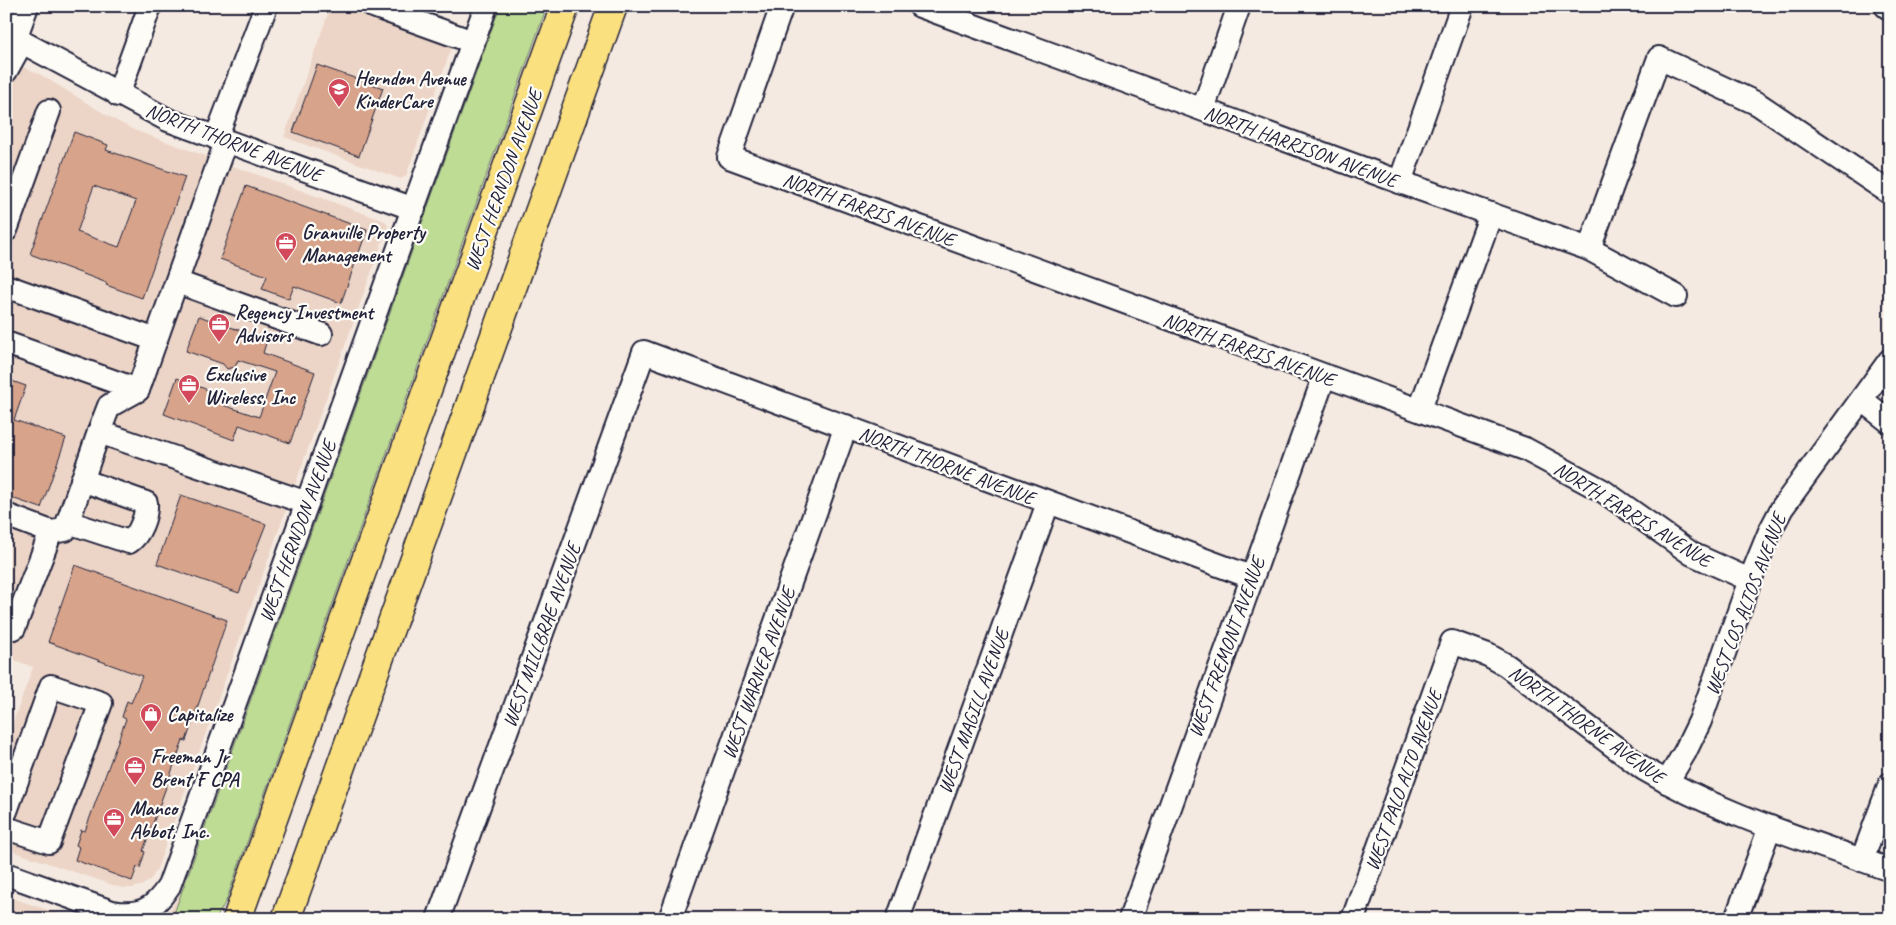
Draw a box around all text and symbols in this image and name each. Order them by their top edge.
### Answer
place label: Herndon Avenue KinderCare [355,66,467,114]
school or university icon: Herndon Avenue KinderCare [327,77,351,108]
street label: WEST HERNDON AVENUE [459,84,549,274]
street label: NORTH THORNE AVENUE [142,97,328,189]
street label: NORTH HARRISON AVENUE [1201,100,1404,194]
street label: NORTH FARRIS AVENUE [780,167,960,253]
place label: Granville Property Management [302,220,427,268]
office icon: Granville Property Management [274,231,298,262]
place label: Regency Investment Advisors [235,300,375,348]
street label: NORTH FARRIS AVENUE [1160,307,1340,393]
office icon: Regency Investment Advisors [207,312,231,343]
place label: Exclusive Wireless, Inc [205,362,296,410]
office icon: Exclusive Wireless, Inc [177,373,201,404]
street label: NORTH THORNE AVENUE [855,420,1041,512]
street label: WEST HERNDON AVENUE [253,435,343,625]
street label: NORTH FARRIS AVENUE [1549,456,1718,574]
street label: WEST LOS ALTOS AVENUE [1699,507,1793,699]
street label: WEST MILLBRAE AVENUE [497,537,587,731]
street label: WEST FREMONT AVENUE [1182,552,1271,741]
street label: WEST WARNER AVENUE [716,582,802,762]
street label: WEST MAGILL AVENUE [932,623,1016,797]
street label: NORTH THORNE AVENUE [1504,660,1672,791]
street label: WEST PALO ALTO AVENUE [1359,684,1449,874]
shop icon: Capitalize [139,702,163,733]
place label: Capitalize [167,702,234,727]
place label: Freeman Jr Brent F CPA [151,744,240,792]
office icon: Freeman Jr Brent F CPA [123,755,147,786]
place label: Manco Abbot, Inc. [130,796,210,844]
office icon: Manco Abbot, Inc. [102,807,126,838]

